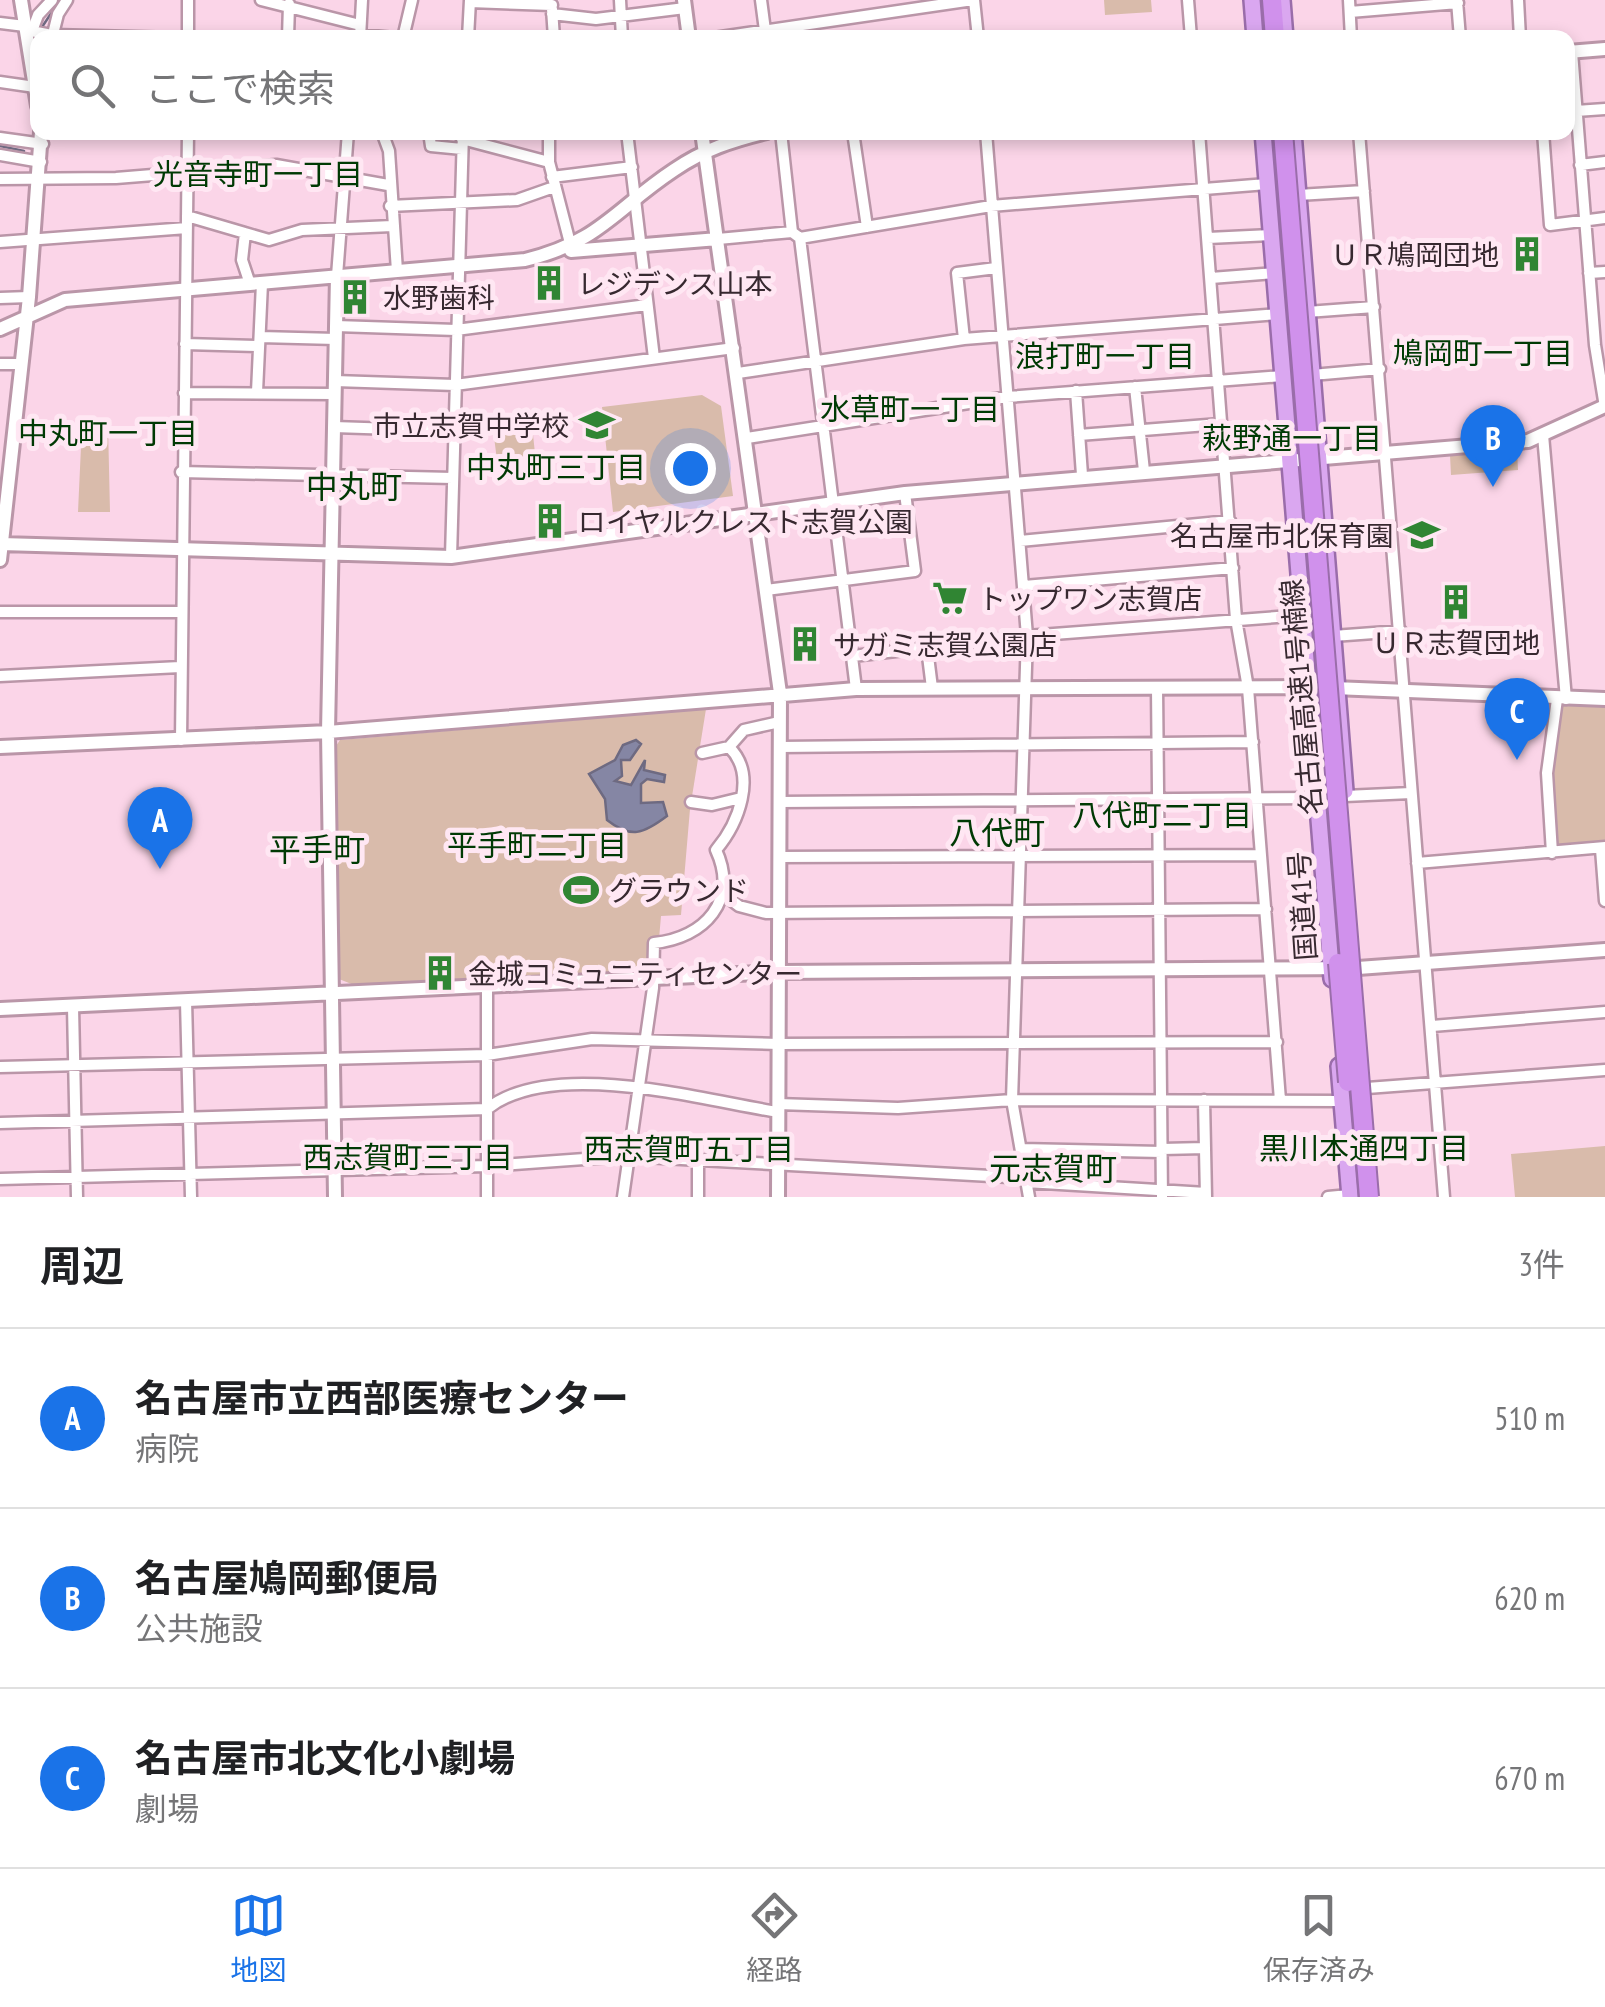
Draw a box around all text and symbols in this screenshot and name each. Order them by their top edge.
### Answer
search box [30,30,1575,140]
icon: search [65,58,120,113]
text: ここで検索 [145,63,335,112]
district label: 光音寺町一丁目 [153,154,363,193]
building icon: ＵＲ鳩岡団地 [1508,235,1546,273]
place label: ＵＲ鳩岡団地 [1331,236,1499,273]
building icon: レジデンス山本 [530,264,568,302]
place label: レジデンス山本 [577,265,772,302]
building icon: 水野歯科 [336,278,374,316]
place label: 水野歯科 [383,279,495,316]
district label: 鳩岡町一丁目 [1393,333,1573,372]
district label: 浪打町一丁目 [1015,336,1195,375]
district label: 水草町一丁目 [820,389,1000,428]
pin: B [1460,404,1526,487]
school or university icon: 市立志賀中学校 [578,406,616,444]
place label: 市立志賀中学校 [373,407,569,444]
district label: 中丸町一丁目 [18,413,198,452]
district label: 萩野通一丁目 [1202,418,1382,457]
your location [665,443,716,494]
district label: 中丸町三丁目 [466,447,646,486]
district label: 中丸町 [306,465,402,507]
building icon: ロイヤルクレスト志賀公園 [531,502,569,540]
place label: ロイヤルクレスト志賀公園 [578,503,913,540]
school or university icon: 名古屋市北保育園 [1403,516,1441,554]
place label: 名古屋市北保育園 [1170,517,1394,554]
street label: 名古屋高速1号楠線 [1272,578,1330,816]
supermarket icon: トップワン志賀店 [931,579,969,617]
place label: トップワン志賀店 [978,580,1202,617]
building icon: ＵＲ志賀団地 [1437,583,1475,621]
place label: ＵＲ志賀団地 [1372,624,1540,661]
building icon: サガミ志賀公園店 [786,625,824,663]
place label: サガミ志賀公園店 [833,626,1057,663]
pin: C [1484,678,1550,760]
pin: A [128,786,192,869]
district label: 八代町二丁目 [1072,795,1252,834]
district label: 八代町 [949,811,1045,853]
district label: 平手町二丁目 [447,825,627,864]
district label: 平手町 [269,828,365,870]
street label: 国道41号 [1280,850,1324,962]
sports icon: グラウンド [562,871,600,909]
place label: グラウンド [609,872,749,909]
building icon: 金城コミュニティセンター [421,954,459,992]
place label: 金城コミュニティセンター [468,955,802,992]
district label: 黒川本通四丁目 [1259,1128,1469,1167]
district label: 西志賀町五丁目 [584,1129,794,1168]
district label: 西志賀町三丁目 [303,1137,513,1176]
district label: 元志賀町 [989,1147,1117,1189]
text: 周辺 [40,1238,124,1293]
text: 3件 [1519,1243,1565,1285]
text: 名古屋市立西部医療センター [135,1373,629,1422]
text: A [64,1397,81,1439]
text: 510 m [1494,1397,1565,1439]
text: 病院 [135,1427,199,1469]
text: 名古屋鳩岡郵便局 [135,1553,439,1602]
text: B [65,1577,80,1619]
text: 620 m [1494,1577,1565,1619]
text: 公共施設 [135,1607,263,1649]
text: 名古屋市北文化小劇場 [135,1733,515,1782]
text: C [65,1757,80,1799]
text: 670 m [1494,1757,1565,1799]
text: 劇場 [135,1787,199,1829]
tab: 地図 [230,1888,286,1988]
tab: 経路 [746,1888,803,1988]
tab: 保存済み [1263,1888,1375,1988]

